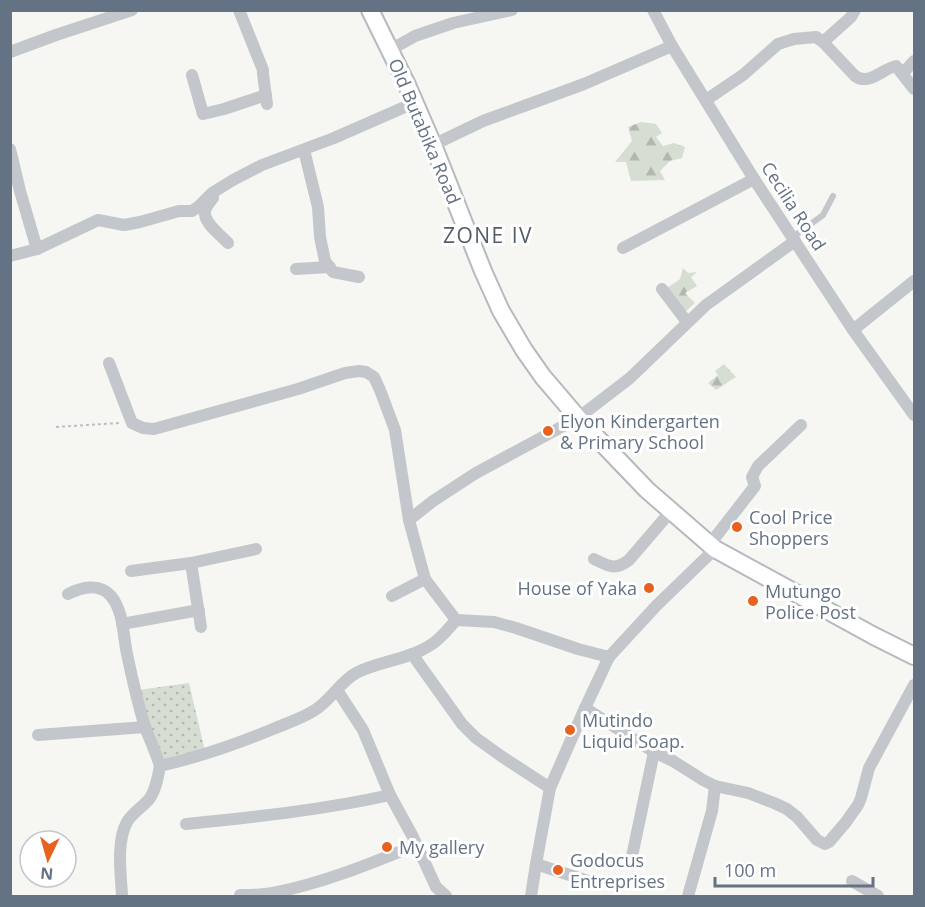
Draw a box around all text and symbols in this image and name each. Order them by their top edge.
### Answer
street label: Old Butabika Road [383,55,467,207]
street label: Cecilia Road [756,157,832,255]
district label: ZONE IV [443,221,533,249]
place label: Elyon Kindergarten & Primary School [560,409,720,454]
marker: Elyon Kindergarten & Primary School [541,424,555,438]
place label: Cool Price Shoppers [749,505,833,550]
marker: Cool Price Shoppers [730,520,744,534]
place label: House of Yaka [517,576,637,600]
place label: Mutungo Police Post [765,579,856,624]
marker: House of Yaka [642,581,656,595]
marker: Mutungo Police Post [746,594,760,608]
place label: Mutindo Liquid Soap. [582,708,685,753]
marker: Mutindo Liquid Soap. [563,723,577,737]
north arrow [18,829,78,889]
place label: My gallery [399,835,485,859]
marker: My gallery [380,840,394,854]
place label: Godocus Entreprises [570,848,665,893]
scale bar [715,850,872,888]
text: 100 m [724,858,776,882]
text: N [39,862,54,885]
marker: Godocus Entreprises [551,863,565,877]

